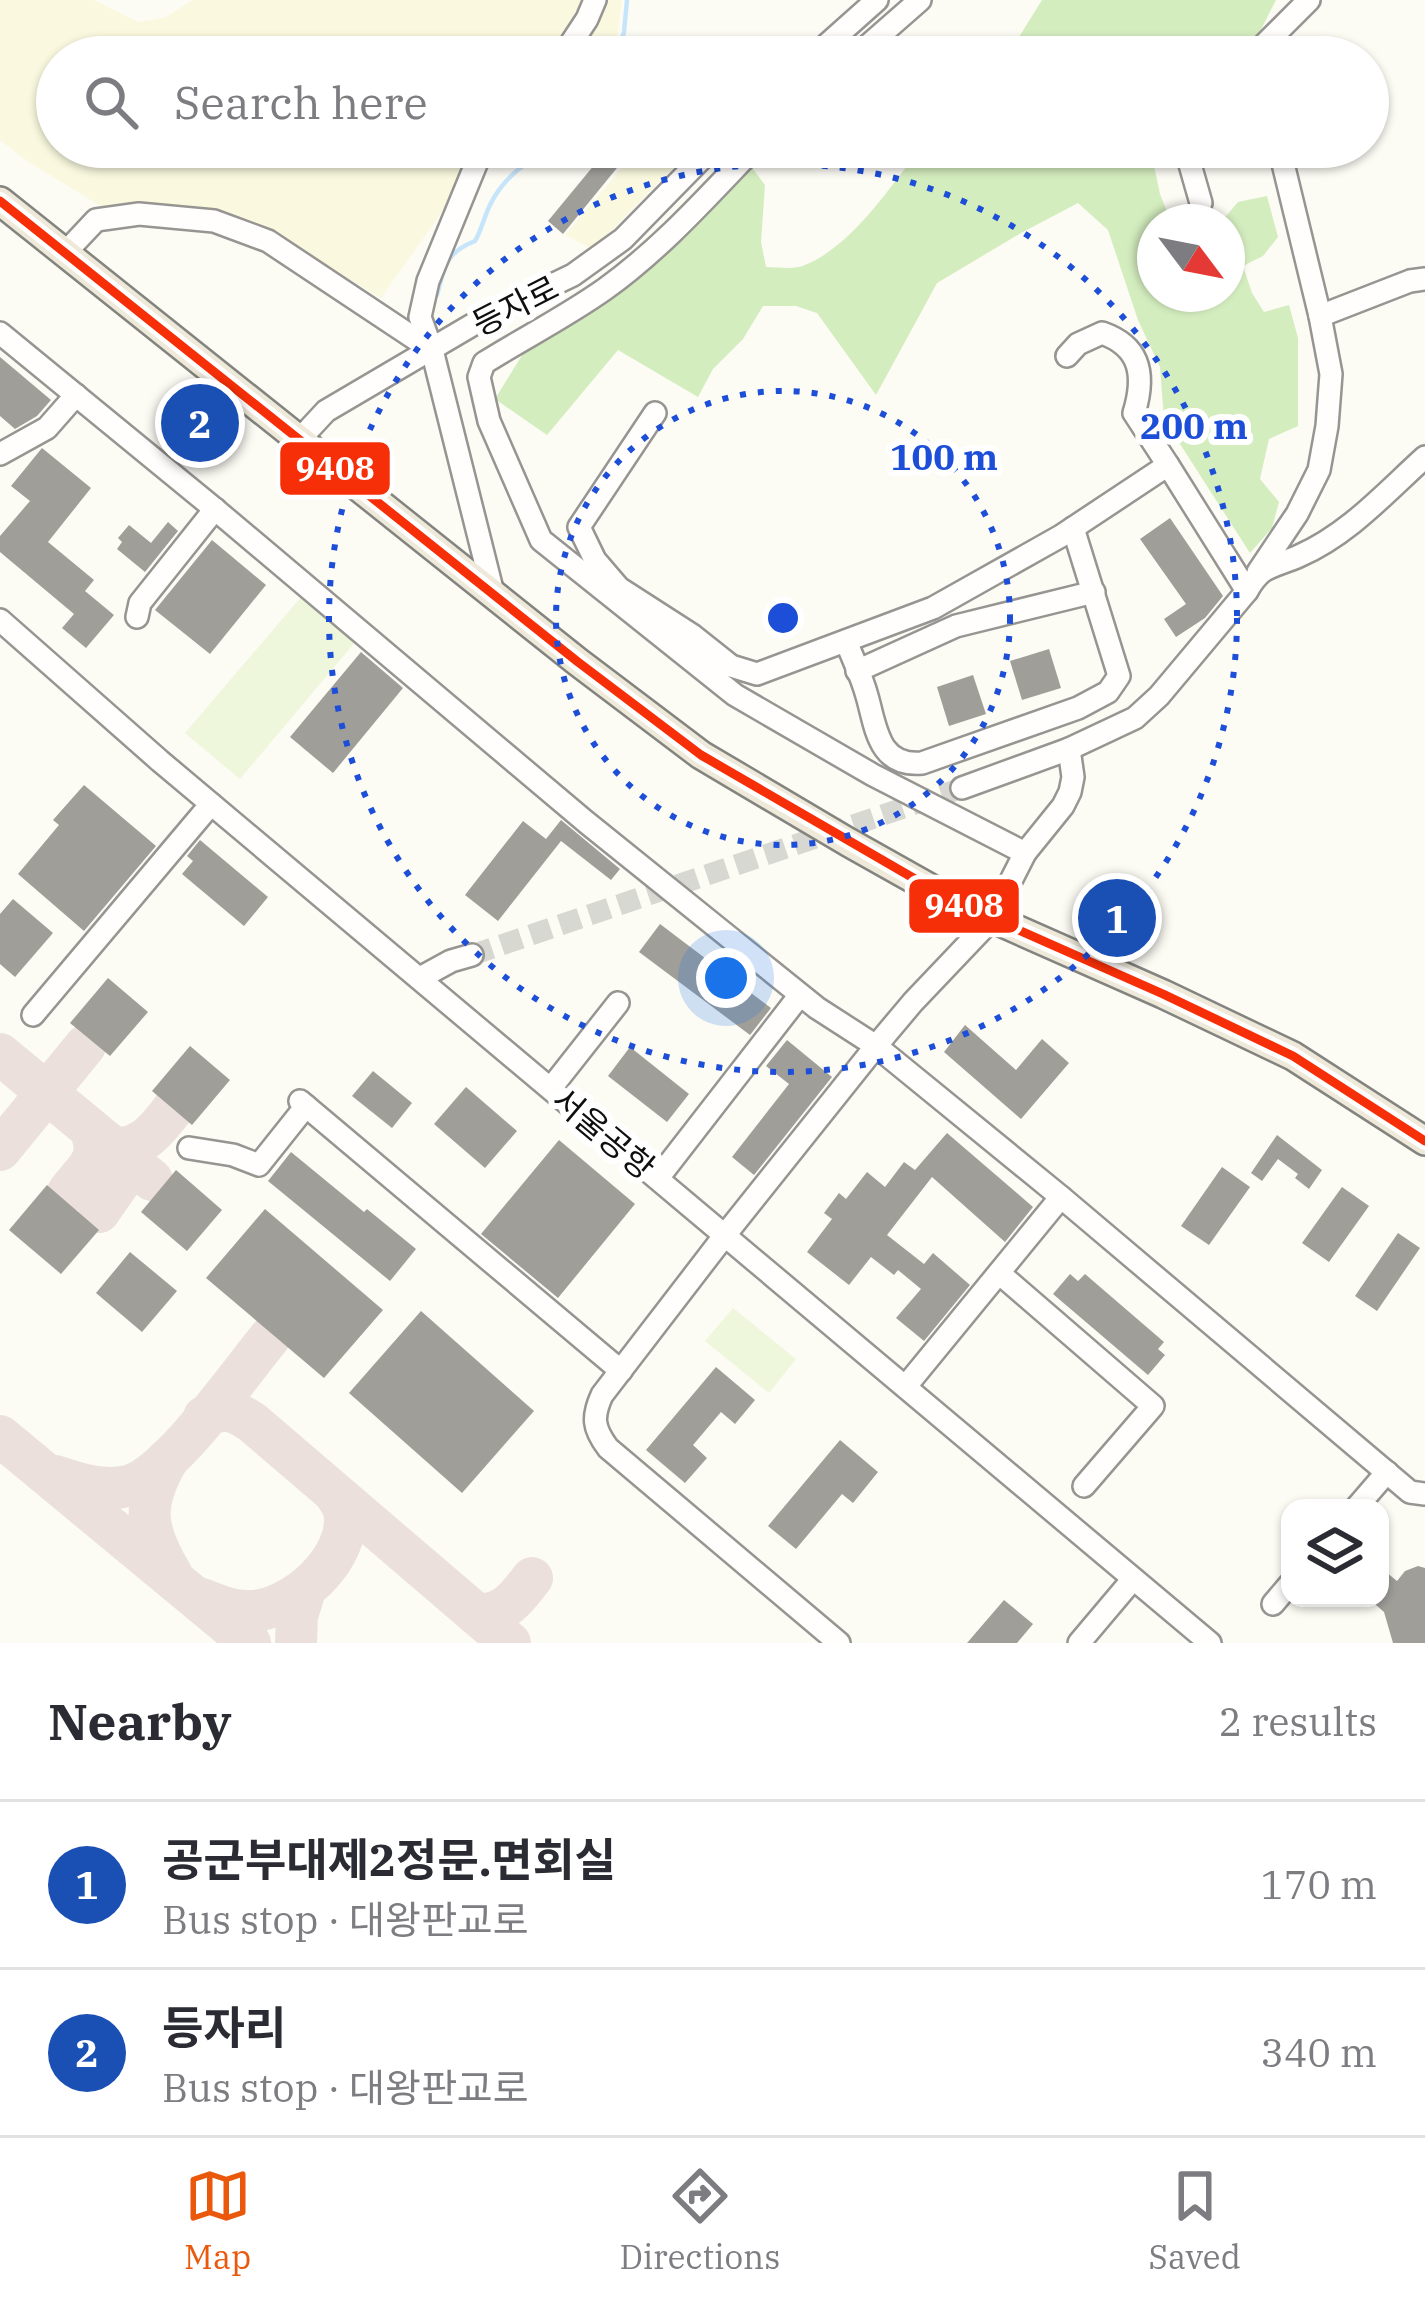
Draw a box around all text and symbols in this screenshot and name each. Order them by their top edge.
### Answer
search box [36,36,1389,168]
icon: search [78,69,144,135]
text: Search here [174,73,428,131]
north arrow [1137,204,1245,312]
street label: 등자로 [465,265,565,345]
pin: 2 [161,378,239,468]
text: 200 m [1140,402,1248,449]
text: 100 m [890,433,998,480]
line badge: 9408 [278,440,392,497]
text: 9408 [295,446,375,489]
centre of rings [762,597,804,639]
pin: 1 [1078,873,1156,963]
line badge: 9408 [907,877,1021,935]
text: 9408 [924,883,1004,926]
your location [696,948,756,1008]
street label: 서울공항 [544,1077,664,1189]
map controls [1281,1499,1389,1607]
button: layers [1281,1499,1389,1607]
text: Nearby [48,1688,232,1754]
text: 2 results [1219,1696,1377,1747]
text: 공군부대제2정문.면회실 [162,1830,616,1888]
text: 1 [75,1859,99,1910]
text: 170 m [1261,1859,1377,1910]
text: Bus stop · 대왕판교로 [162,1894,529,1945]
text: 등자리 [162,1998,286,2056]
text: 2 [75,2027,99,2078]
text: 340 m [1261,2027,1377,2078]
text: Bus stop · 대왕판교로 [162,2062,529,2113]
tab: Map [184,2163,251,2278]
tab: Directions [619,2163,780,2278]
tab: Saved [1148,2163,1241,2278]

